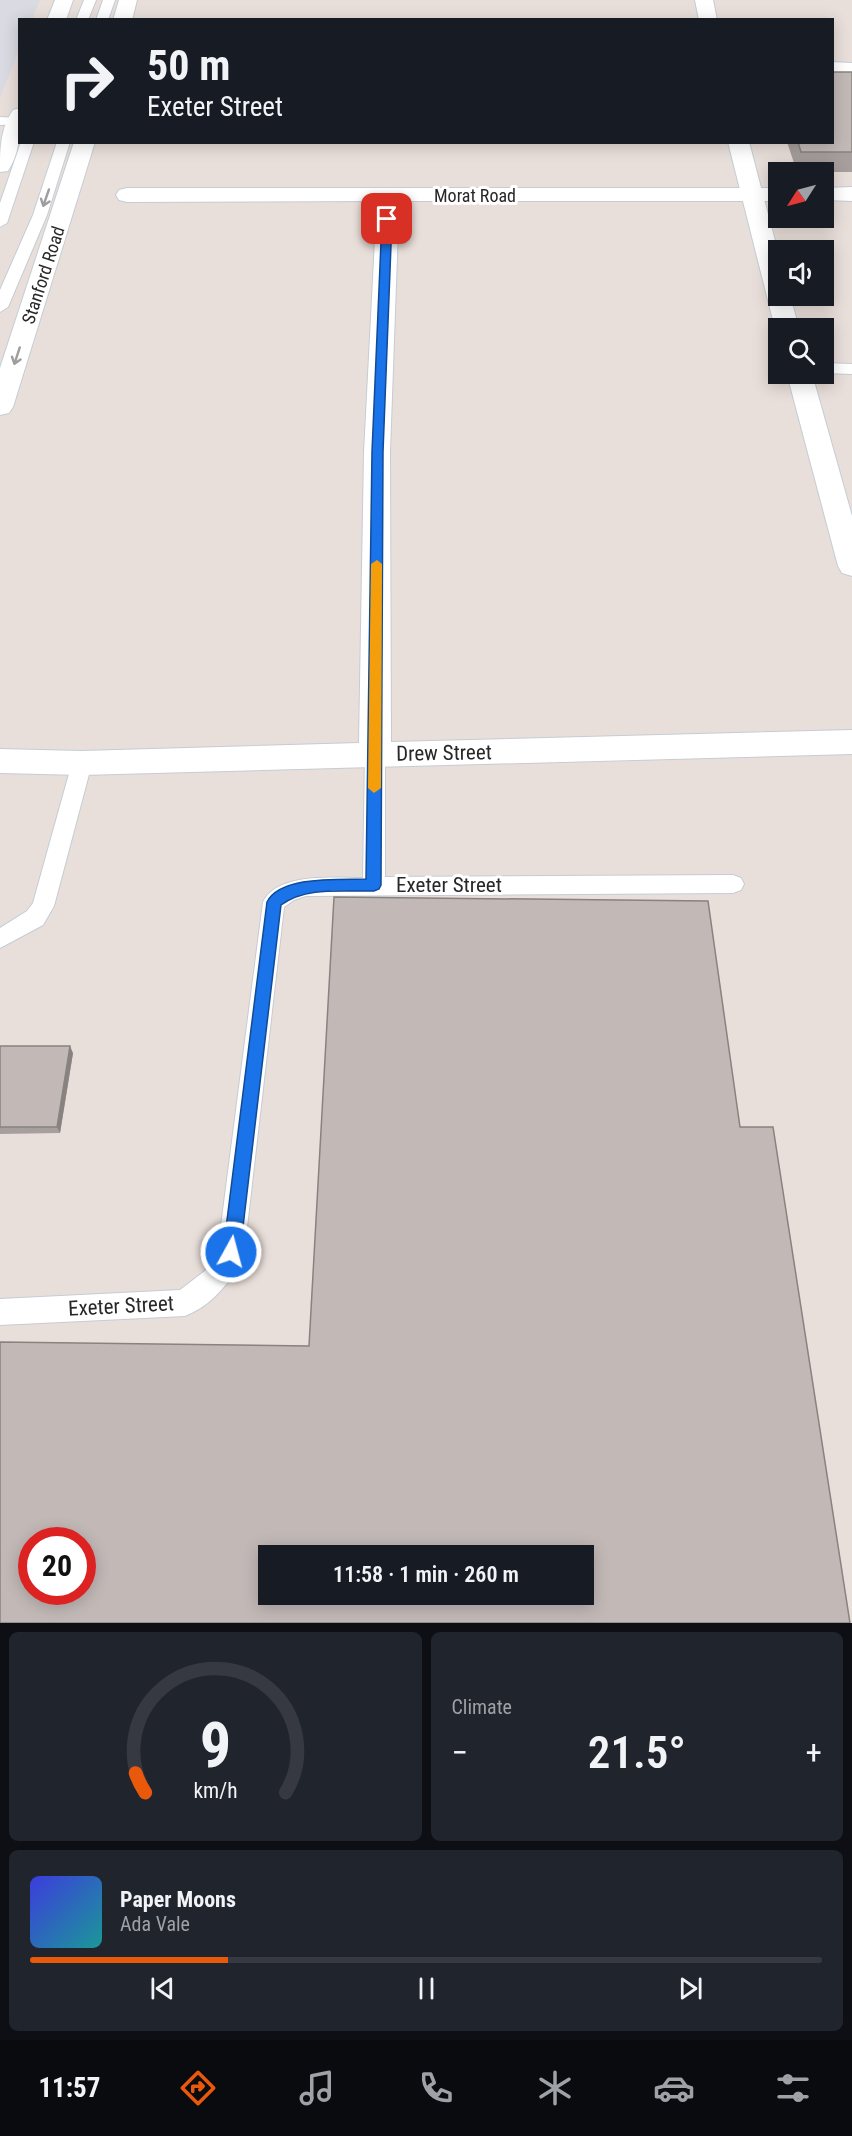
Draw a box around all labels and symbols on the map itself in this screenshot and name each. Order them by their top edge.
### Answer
north arrow [768,162,834,228]
street label: Morat Road [434,185,516,206]
one-way arrow [39,188,50,207]
pin [361,193,412,244]
street label: Stanford Road [17,224,69,326]
one-way arrow [10,346,21,364]
street label: Drew Street [396,740,492,766]
street label: Exeter Street [396,873,502,897]
position arrow [199,1220,263,1284]
street label: Exeter Street [68,1291,174,1321]
speed limit sign: 20 [18,1527,96,1605]

